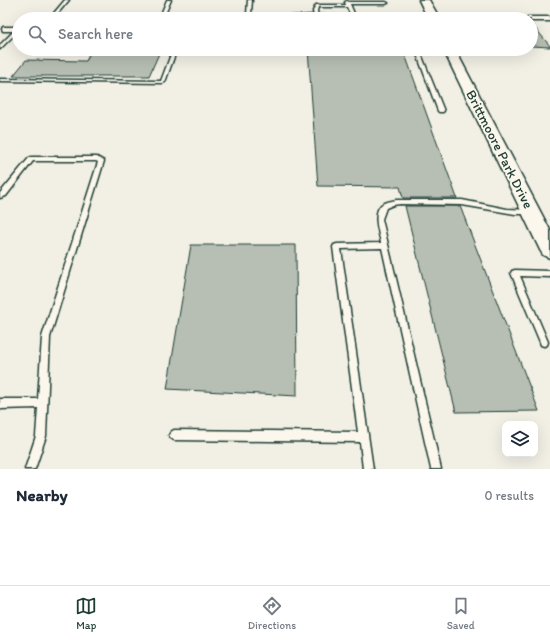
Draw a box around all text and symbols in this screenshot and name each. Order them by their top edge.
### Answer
search box [12,12,538,56]
icon: search [26,23,48,45]
text: Search here [58,25,133,43]
street label: Brittmoore Park Drive [462,87,537,212]
map controls [502,421,538,457]
button: layers [502,421,538,457]
text: Nearby [16,485,68,505]
text: 0 results [484,488,534,503]
tab: Map [75,595,97,632]
tab: Directions [248,595,296,632]
tab: Saved [447,595,475,632]

